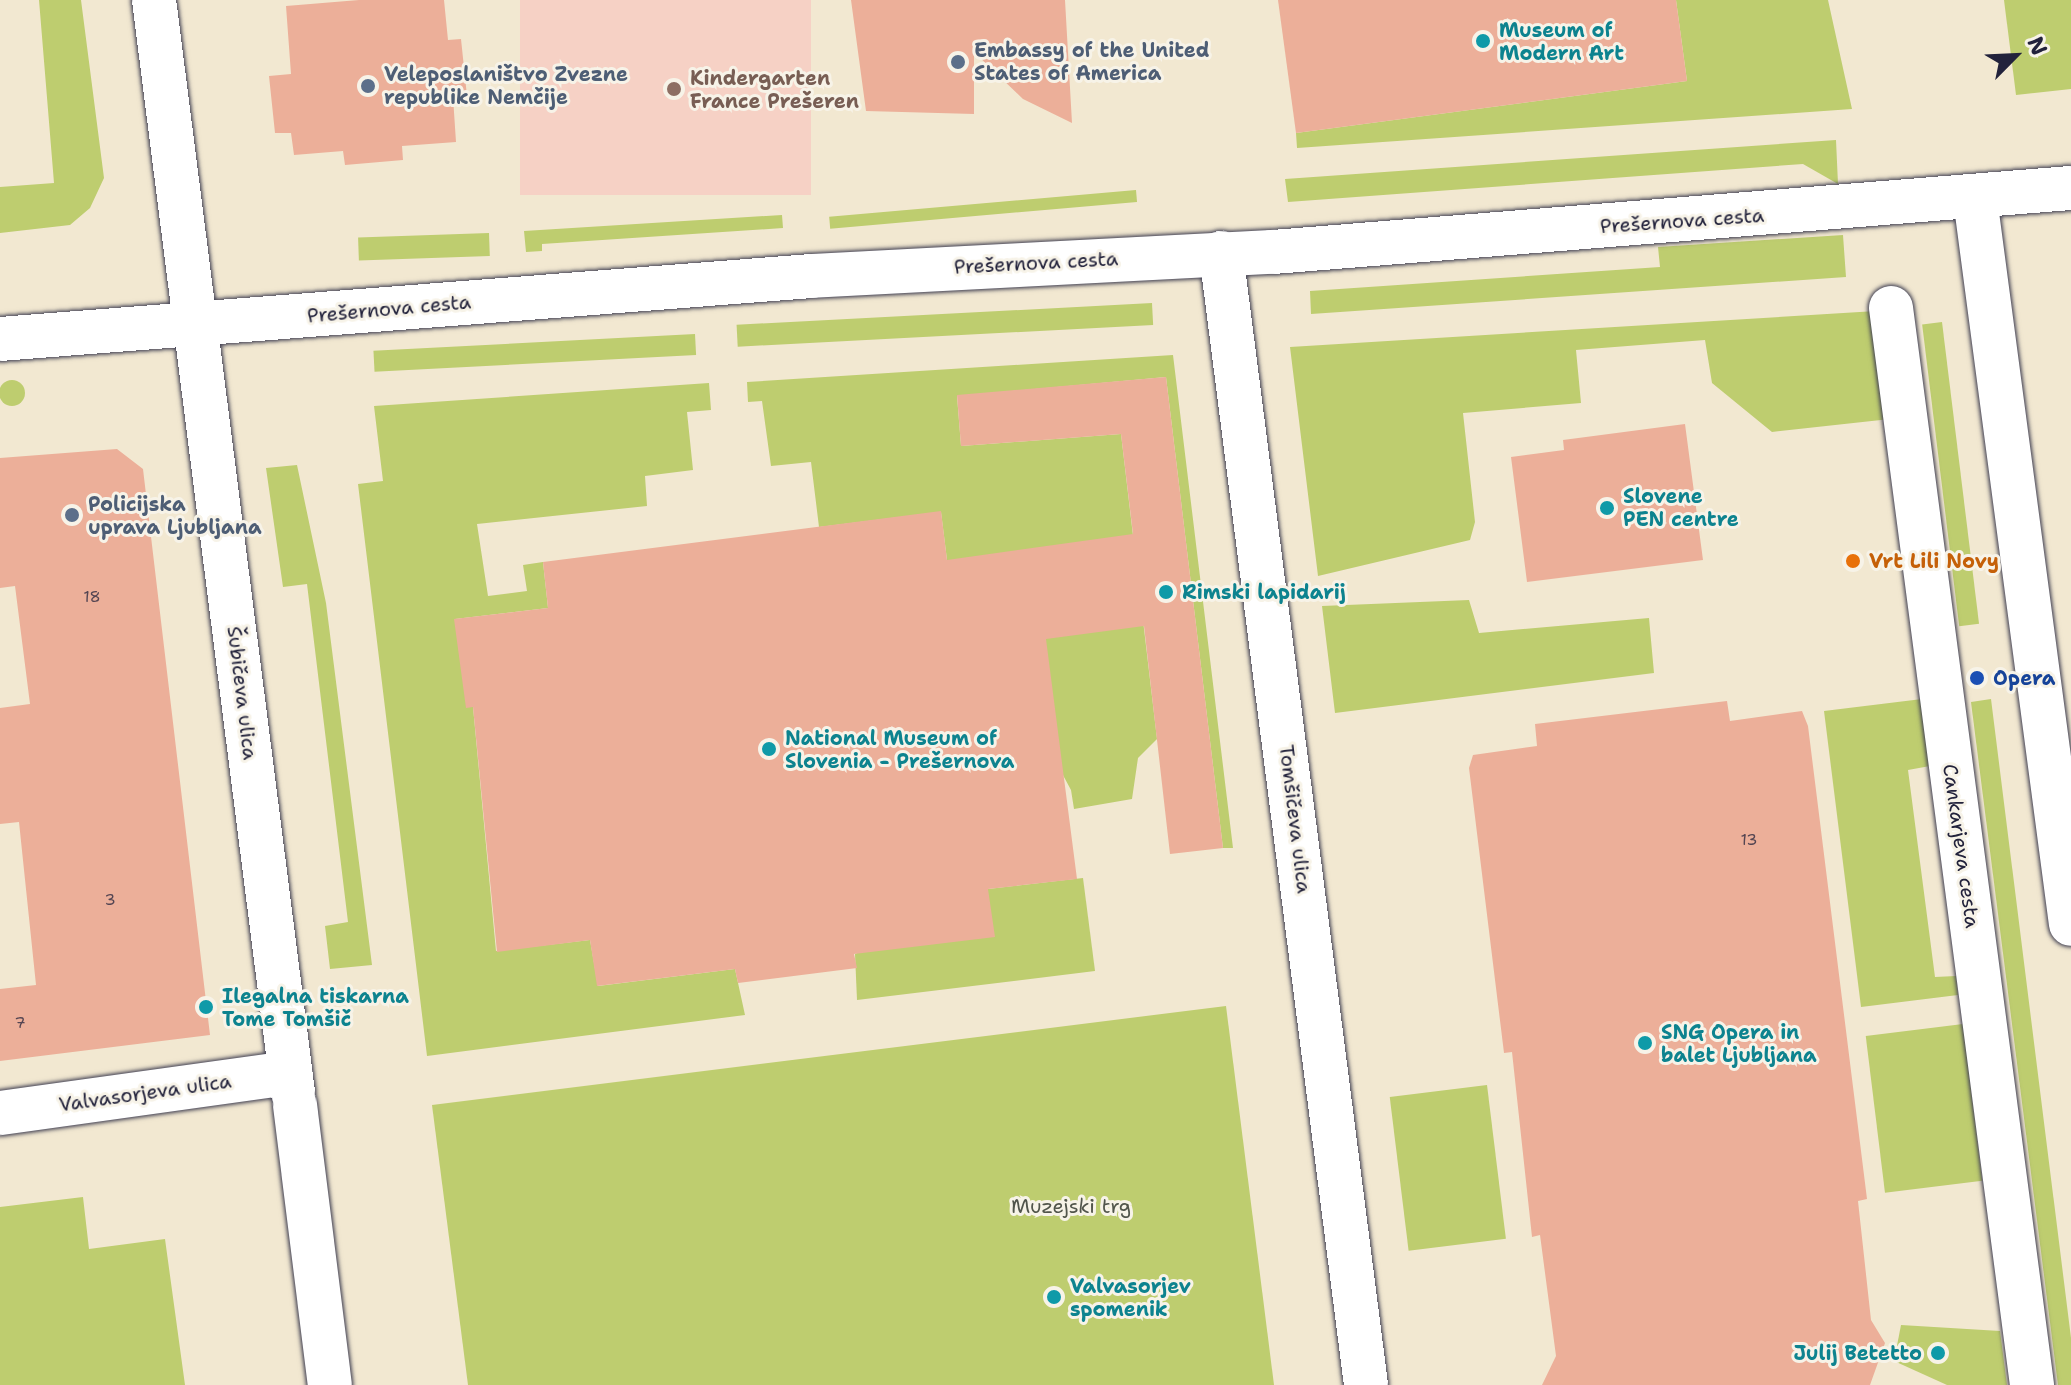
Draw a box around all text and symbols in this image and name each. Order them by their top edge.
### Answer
north arrow [1975,16,2055,96]
place label: Museum of Modern Art [1499,18,1624,65]
marker: Museum of Modern Art [1474,32,1492,50]
text: N [2021,32,2054,60]
place label: Embassy of the United States of America [974,38,1210,85]
marker: Embassy of the United States of America [949,53,967,71]
place label: Veleposlaništvo Zvezne republike Nemčije [384,62,628,109]
place label: Kindergarten France Prešeren [690,66,859,113]
marker: Veleposlaništvo Zvezne republike Nemčije [359,77,377,95]
marker: Kindergarten France Prešeren [665,80,683,98]
street label: Prešernova cesta [1599,203,1765,239]
street label: Prešernova cesta [953,247,1119,279]
street label: Prešernova cesta [306,290,472,328]
place label: Slovene PEN centre [1623,484,1739,531]
place label: Policijska uprava Ljubljana [88,492,262,539]
marker: Slovene PEN centre [1598,499,1616,517]
marker: Policijska uprava Ljubljana [63,506,81,524]
place label: Vrt Lili Novy [1869,549,1999,573]
marker: Vrt Lili Novy [1844,552,1862,570]
place label: Rimski lapidarij [1182,580,1346,604]
marker: Rimski lapidarij [1157,583,1175,601]
house number: 18 [83,587,101,607]
street label: Šubičeva ulica [222,625,262,761]
place label: Opera [1993,666,2055,690]
marker: Opera [1968,669,1986,687]
place label: National Museum of Slovenia - Prešernova [785,726,1015,773]
marker: National Museum of Slovenia - Prešernova [760,740,778,758]
street label: Tomšičeva ulica [1274,743,1316,895]
street label: Cankarjeva cesta [1938,762,1984,930]
house number: 13 [1740,830,1758,850]
house number: 3 [104,890,116,910]
place label: Ilegalna tiskarna Tome Tomšič [222,984,409,1031]
marker: Ilegalna tiskarna Tome Tomšič [197,998,215,1016]
house number: 7 [14,1013,26,1033]
place label: SNG Opera in balet Ljubljana [1661,1020,1817,1067]
marker: SNG Opera in balet Ljubljana [1636,1034,1654,1052]
street label: Valvasorjeva ulica [57,1069,233,1117]
park label: Muzejski trg [1011,1194,1131,1218]
place label: Valvasorjev spomenik [1070,1274,1191,1321]
marker: Valvasorjev spomenik [1045,1288,1063,1306]
place label: Julij Betetto [1794,1341,1922,1365]
marker: Julij Betetto [1929,1344,1947,1362]

